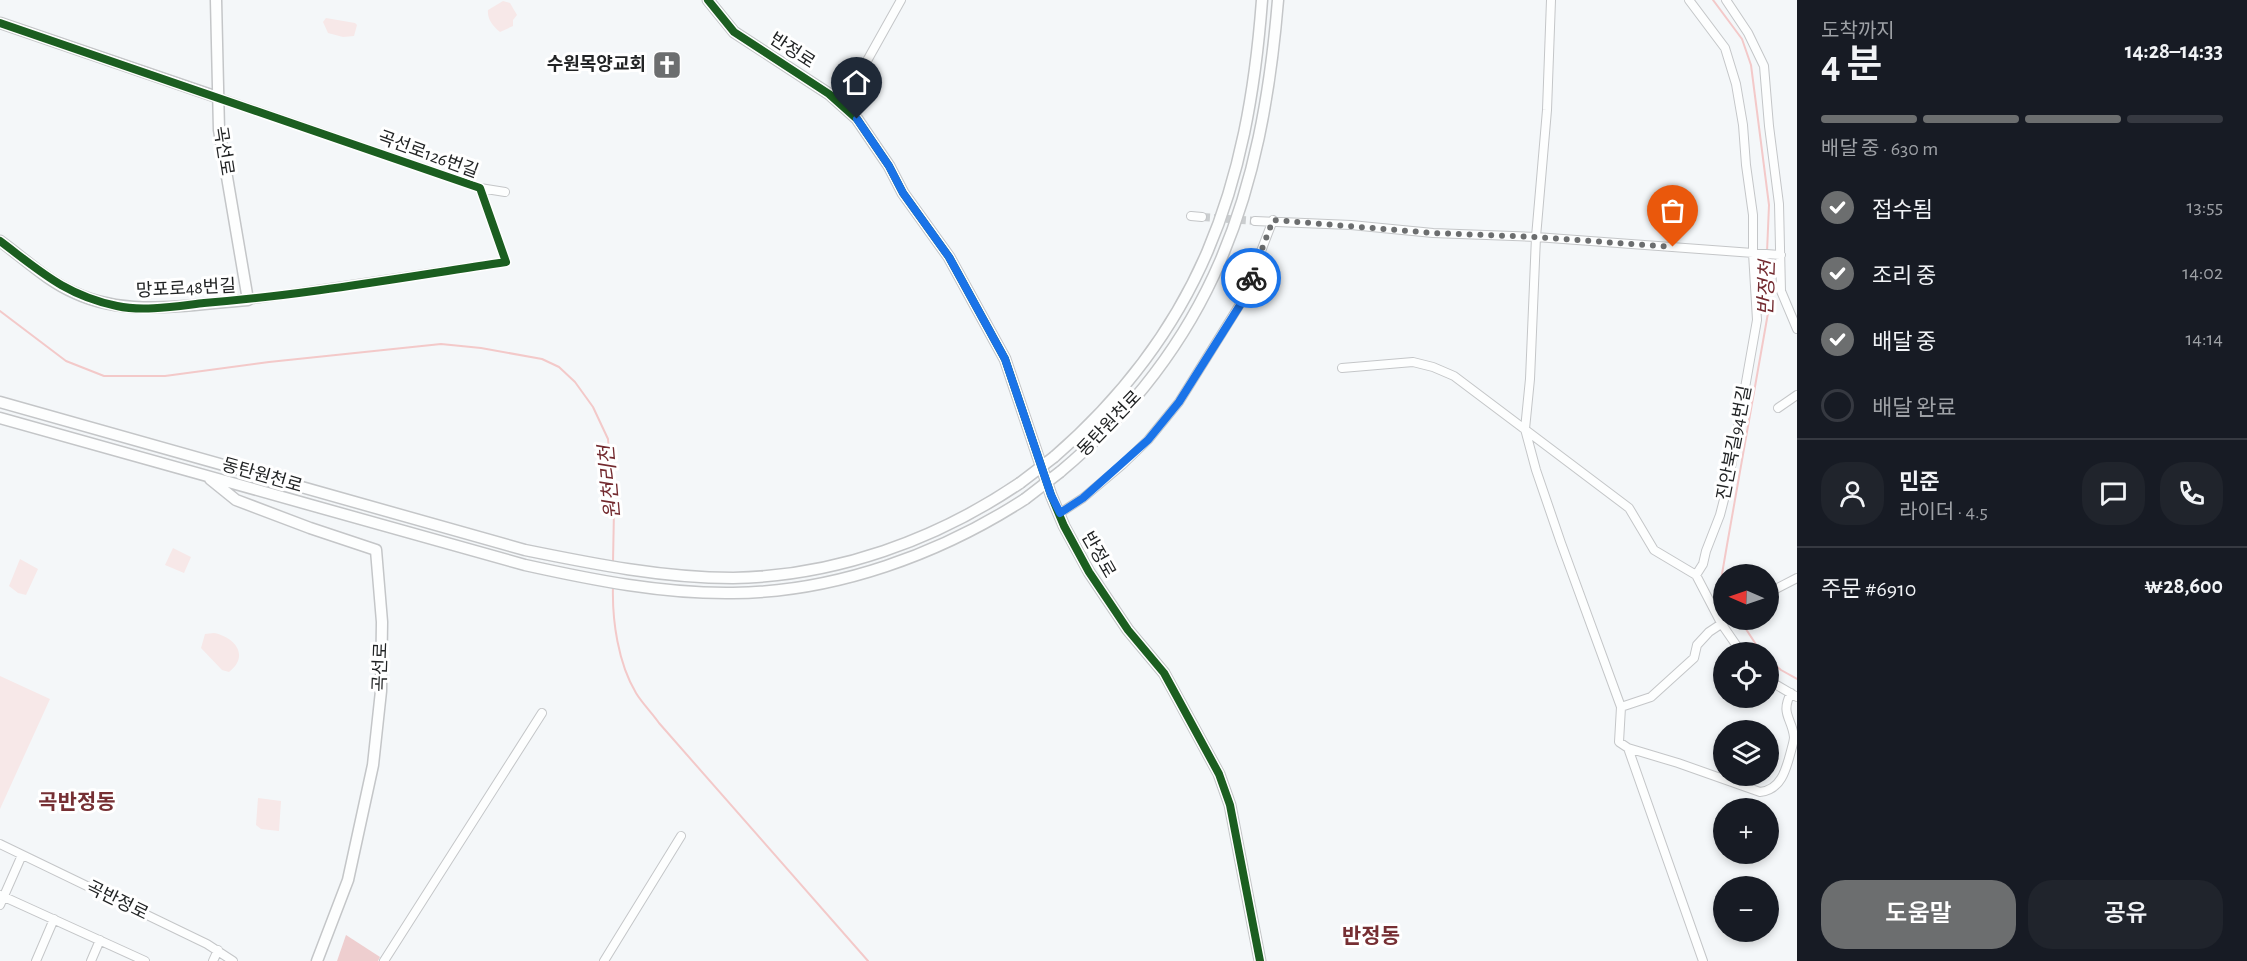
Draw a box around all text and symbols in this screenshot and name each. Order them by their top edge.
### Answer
text: 도착까지 [1821,21,1895,41]
street label: 반정로 [766,28,819,72]
text: 14:28–14:33 [2125,40,2223,62]
text: 4 분 [1821,46,1882,85]
church icon: 수원목양교회 [651,49,683,81]
place label: 수원목양교회 [547,55,646,74]
pin [831,57,882,119]
icon: home [840,66,873,99]
street label: 곡선로 [210,125,237,177]
street label: 곡선로126번길 [375,128,481,182]
text: 배달 중 · 630 m [1821,139,1938,159]
pin [1647,185,1698,247]
icon: check [1821,191,1854,224]
icon: bag [1656,194,1689,227]
text: 13:55 [2187,197,2223,217]
text: 접수됨 [1872,199,1933,221]
courier [1221,248,1281,308]
water label: 반정천 [1755,257,1778,316]
icon: check [1821,257,1854,290]
icon: bike [1235,262,1268,295]
text: 14:02 [2182,263,2223,283]
text: 조리 중 [1872,265,1936,287]
street label: 망포로48번길 [135,275,236,301]
icon: check [1821,323,1854,356]
text: 14:14 [2185,329,2223,349]
text: 배달 중 [1872,331,1936,353]
street label: 진안북길94번길 [1714,384,1755,502]
street label: 동탄원천로 [1073,387,1145,460]
text: 배달 완료 [1872,397,1957,419]
water label: 원천리천 [596,442,623,520]
street label: 동탄원천로 [220,454,305,496]
button: person [1821,462,1884,525]
button: chat [2082,462,2145,525]
button: phone [2160,462,2223,525]
text: 민준 [1899,471,1939,493]
text: 라이더 · 4.5 [1899,502,1988,522]
street label: 반정로 [1078,528,1120,581]
north arrow [1713,564,1779,630]
map controls [1713,564,1779,942]
text: ₩28,600 [2144,575,2223,597]
text: 주문 #6910 [1821,578,1916,600]
street label: 곡선로 [370,642,391,692]
button: locate [1713,642,1779,708]
button: layers [1713,720,1779,786]
district label: 곡반정동 [38,791,116,813]
button: + [1713,798,1779,864]
button: − [1713,876,1779,942]
street label: 곡반정로 [83,877,152,924]
button: 도움말 [1821,880,2016,949]
button: 공유 [2028,880,2223,949]
district label: 반정동 [1342,925,1400,947]

